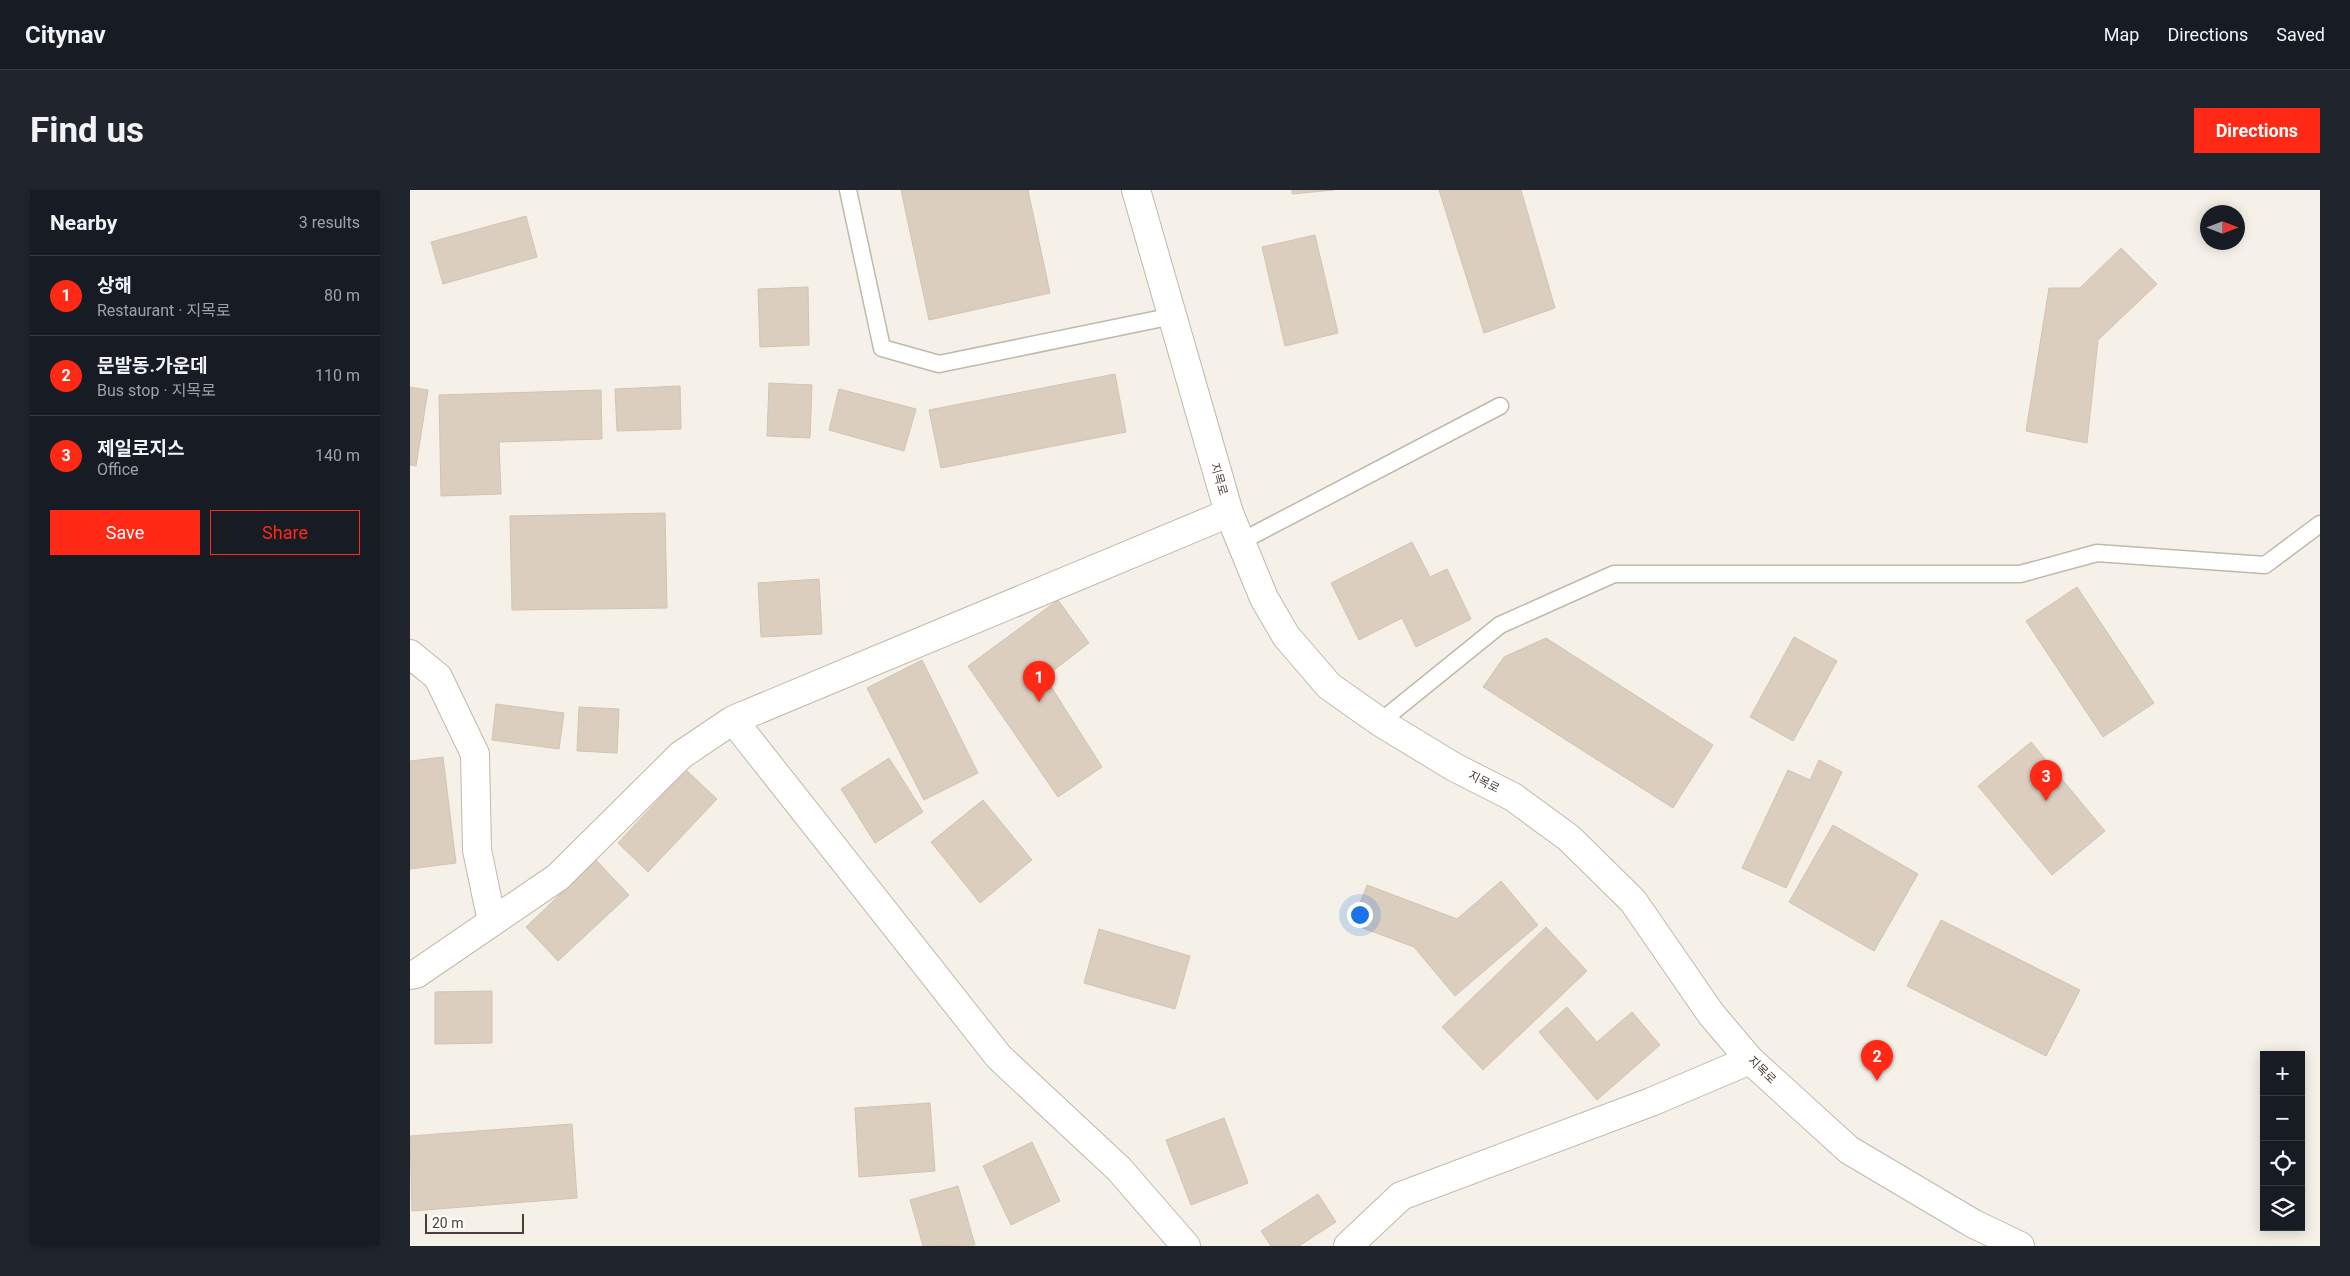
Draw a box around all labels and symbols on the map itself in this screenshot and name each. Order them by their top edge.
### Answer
north arrow [2200,205,2245,250]
street label: 지목로 [1208,461,1230,497]
pin: 1 [1023,661,1055,702]
pin: 3 [2030,760,2062,801]
street label: 지목로 [1466,768,1502,796]
your location [1347,902,1373,928]
pin: 2 [1861,1040,1893,1081]
street label: 지목로 [1745,1053,1779,1087]
scale bar [425,1211,524,1234]

